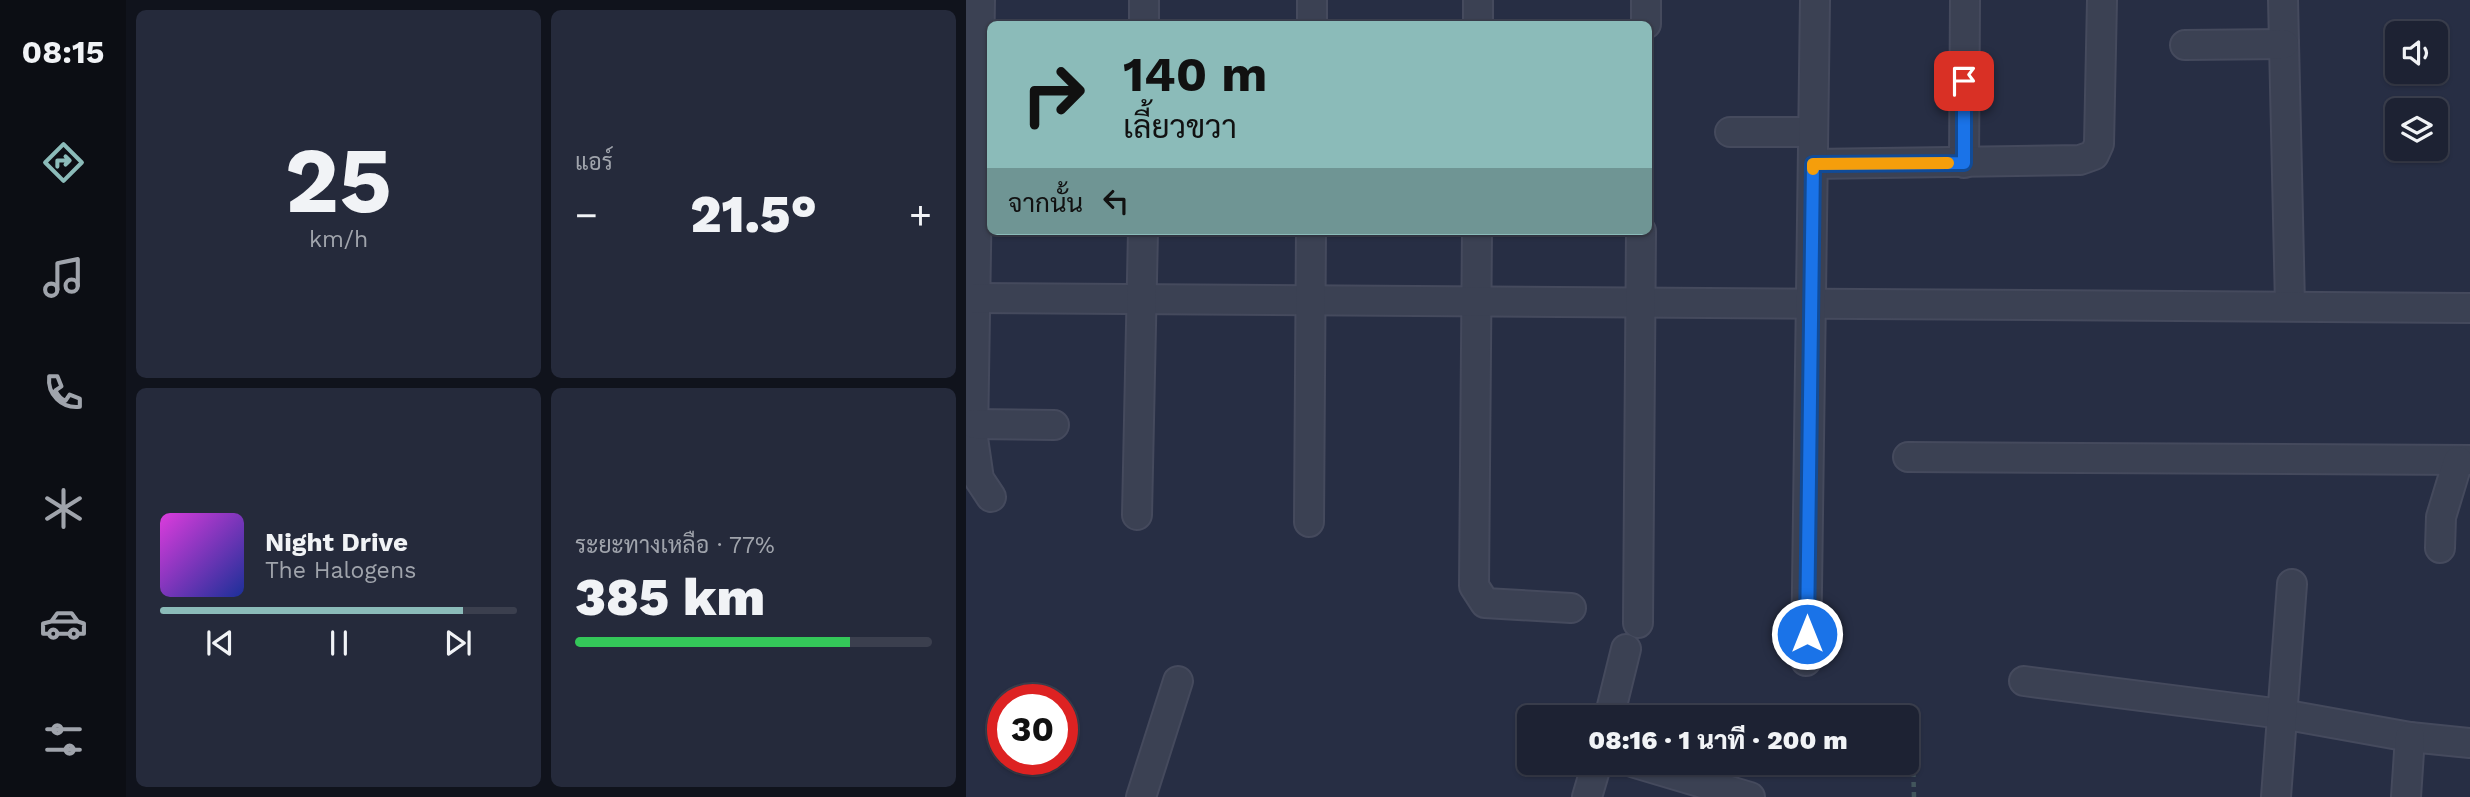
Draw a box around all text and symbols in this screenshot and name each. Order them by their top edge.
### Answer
map controls [2385,21,2448,161]
button: sound [2385,21,2448,84]
text: 08:15 [22,33,104,71]
text: 140 m [1123,45,1267,103]
icon: right [1008,49,1099,140]
pin [1934,51,1994,111]
icon: arrive [1945,62,1983,100]
button: layers [2385,98,2448,161]
text: เลี้ยวขวา [1123,108,1237,146]
text: 25 [285,127,392,234]
icon: directions [39,138,88,187]
text: แอร์ [575,149,613,176]
icon: left [1097,182,1135,220]
text: 21.5° [690,184,817,245]
text: จากนั้น [1008,188,1083,218]
text: − [575,193,598,237]
text: + [909,193,932,237]
text: km/h [309,226,368,253]
icon: music [39,253,88,302]
icon: phone [39,368,88,417]
icon: climate [39,484,88,533]
text: Night Drive [265,527,408,557]
text: ระยะทางเหลือ · 77% [575,532,775,559]
text: The Halogens [265,557,416,584]
text: 385 km [575,567,765,628]
position arrow [1770,597,1844,671]
icon: car [39,599,88,648]
icon: previous [201,624,239,662]
icon: pause [320,624,358,662]
icon: next [439,624,477,662]
speed limit sign: 30 [987,684,1078,775]
icon: filters [39,715,88,764]
text: 08:16 · 1 นาที · 200 m [1588,725,1848,755]

